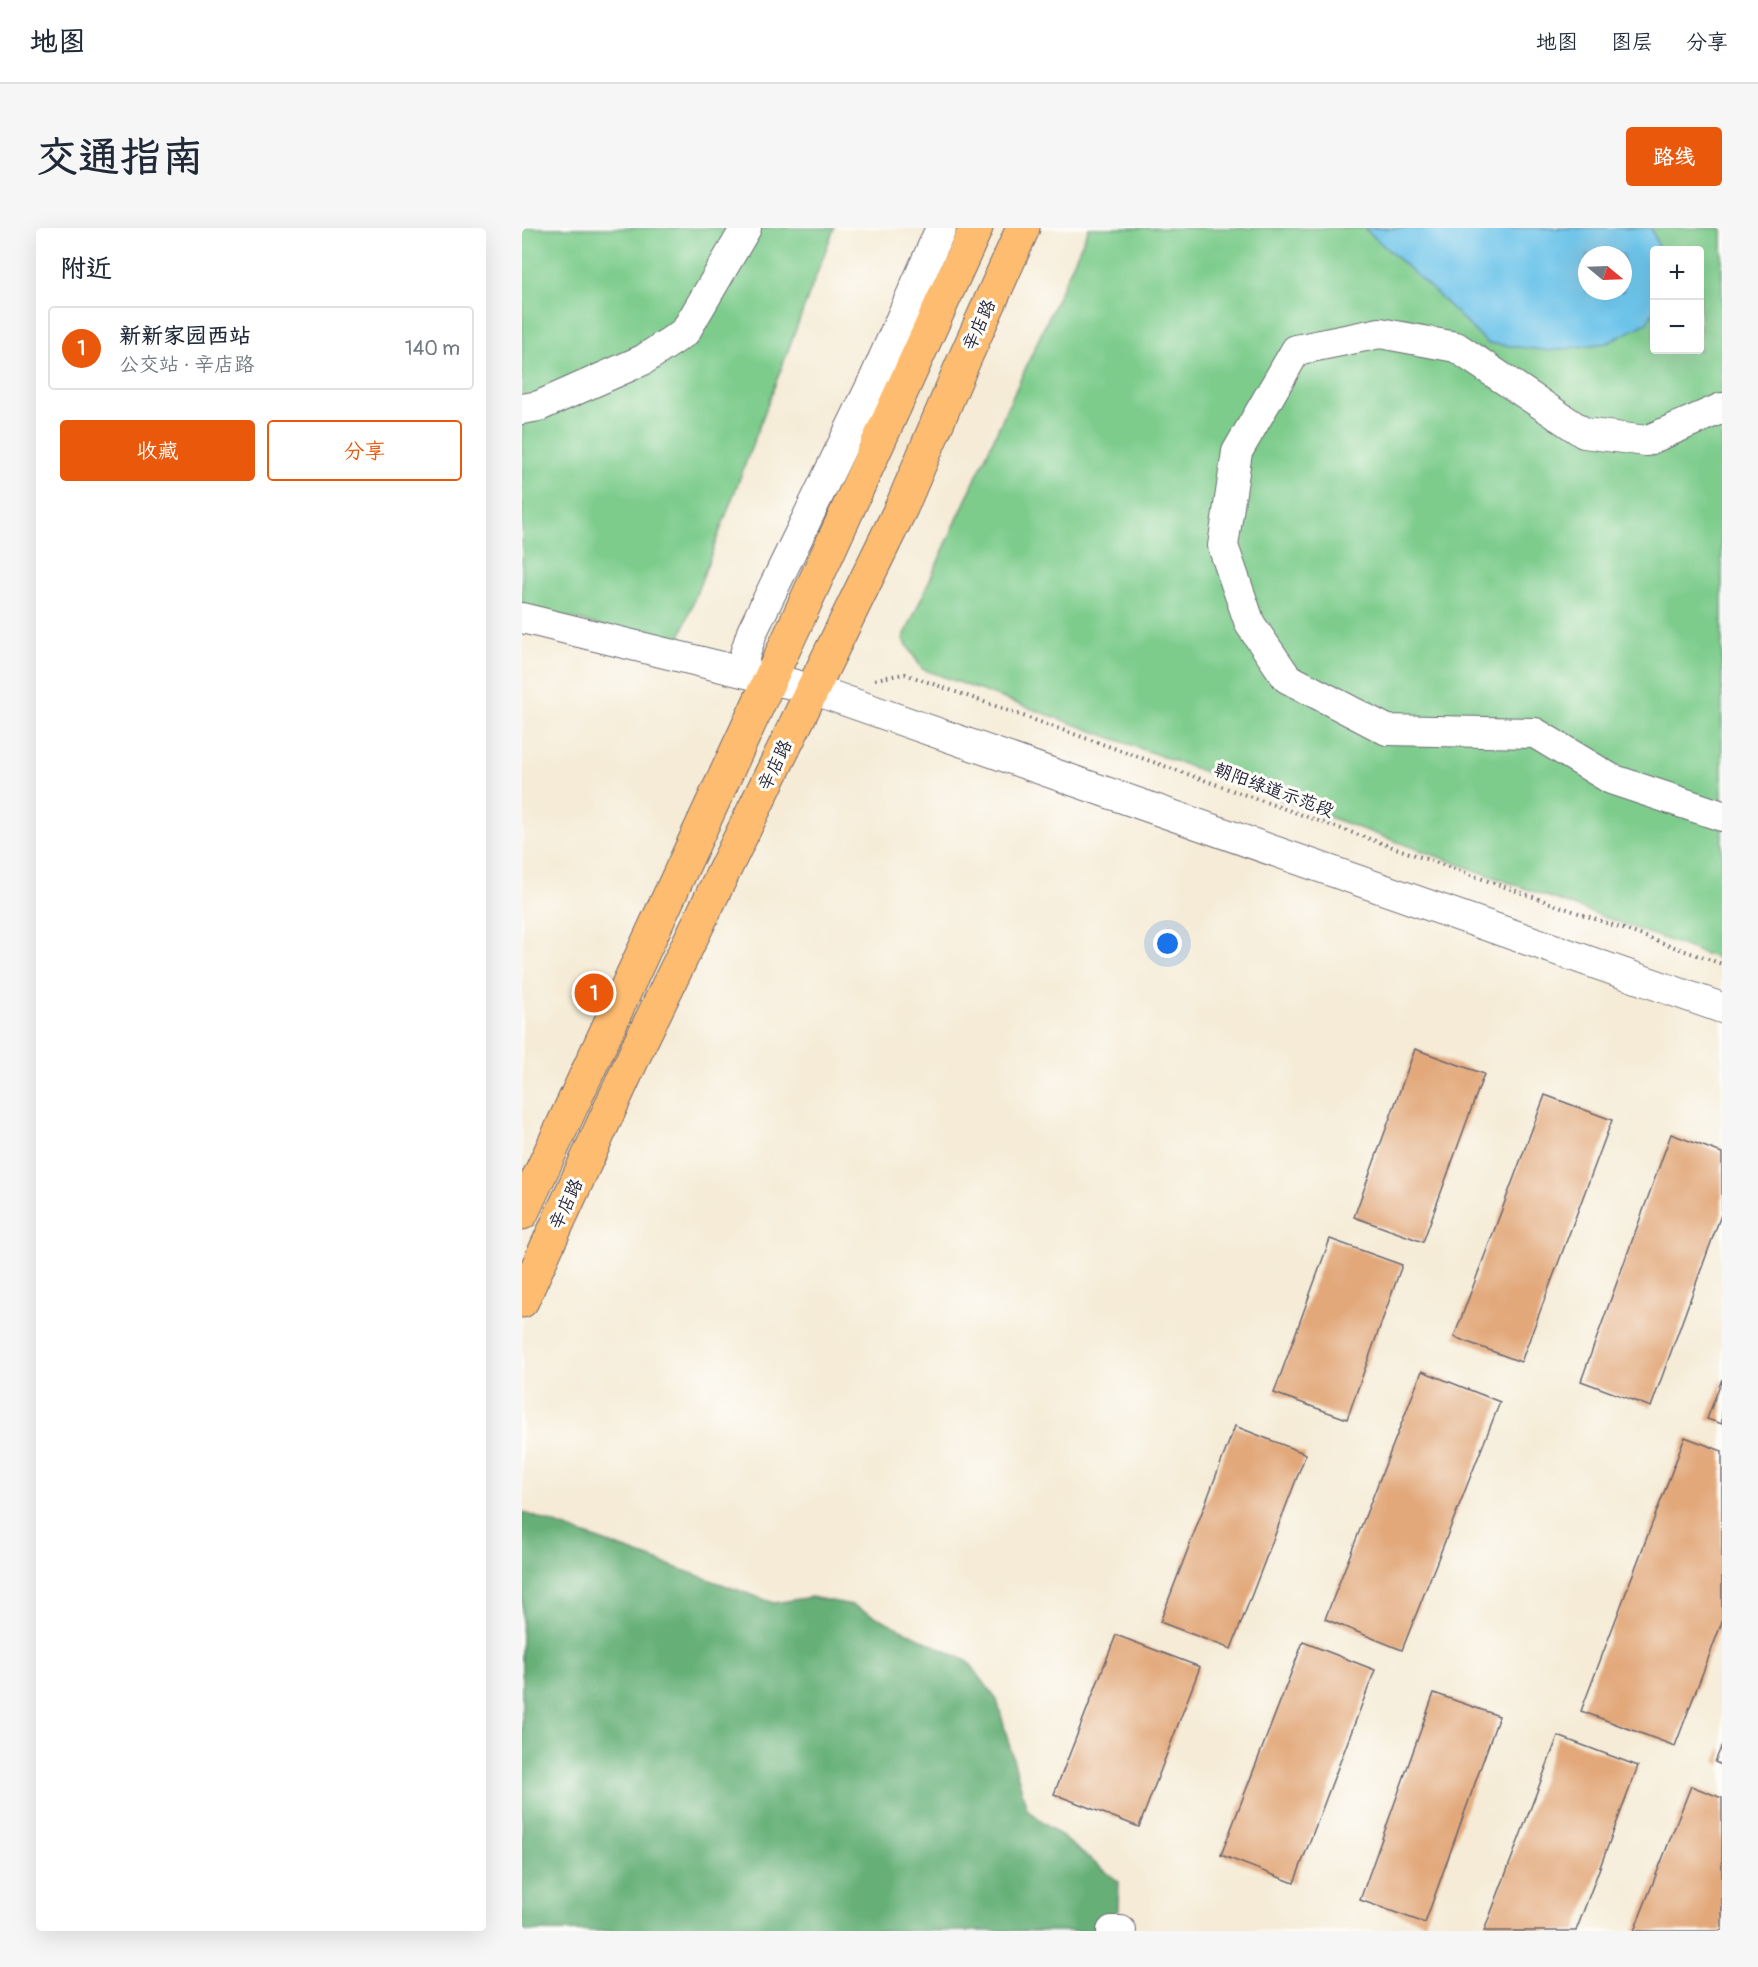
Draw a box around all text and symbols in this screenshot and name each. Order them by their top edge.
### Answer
text: 地图 [30,25,86,60]
text: 地图 [1536,29,1578,56]
text: 图层 [1611,29,1653,56]
text: 分享 [1686,29,1728,56]
button: 路线 [1626,127,1722,186]
text: 交通指南 [36,132,204,184]
north arrow [1578,246,1632,300]
map controls [1650,246,1704,354]
button: + [1650,246,1704,300]
text: 附近 [60,253,112,285]
street label: 辛店路 [958,296,1001,355]
button: − [1650,300,1704,354]
text: 新新家园西站 [119,322,251,350]
text: 1 [78,336,85,361]
text: 140 m [405,336,460,361]
text: 公交站 · 辛店路 [119,352,254,377]
button: 收藏 [60,420,255,481]
button: 分享 [267,420,462,481]
street label: 辛店路 [753,736,798,795]
street label: 朝阳绿道示范段 [1211,758,1337,823]
your location [1153,929,1182,958]
pin: 1 [574,970,614,1016]
street label: 辛店路 [545,1175,588,1234]

